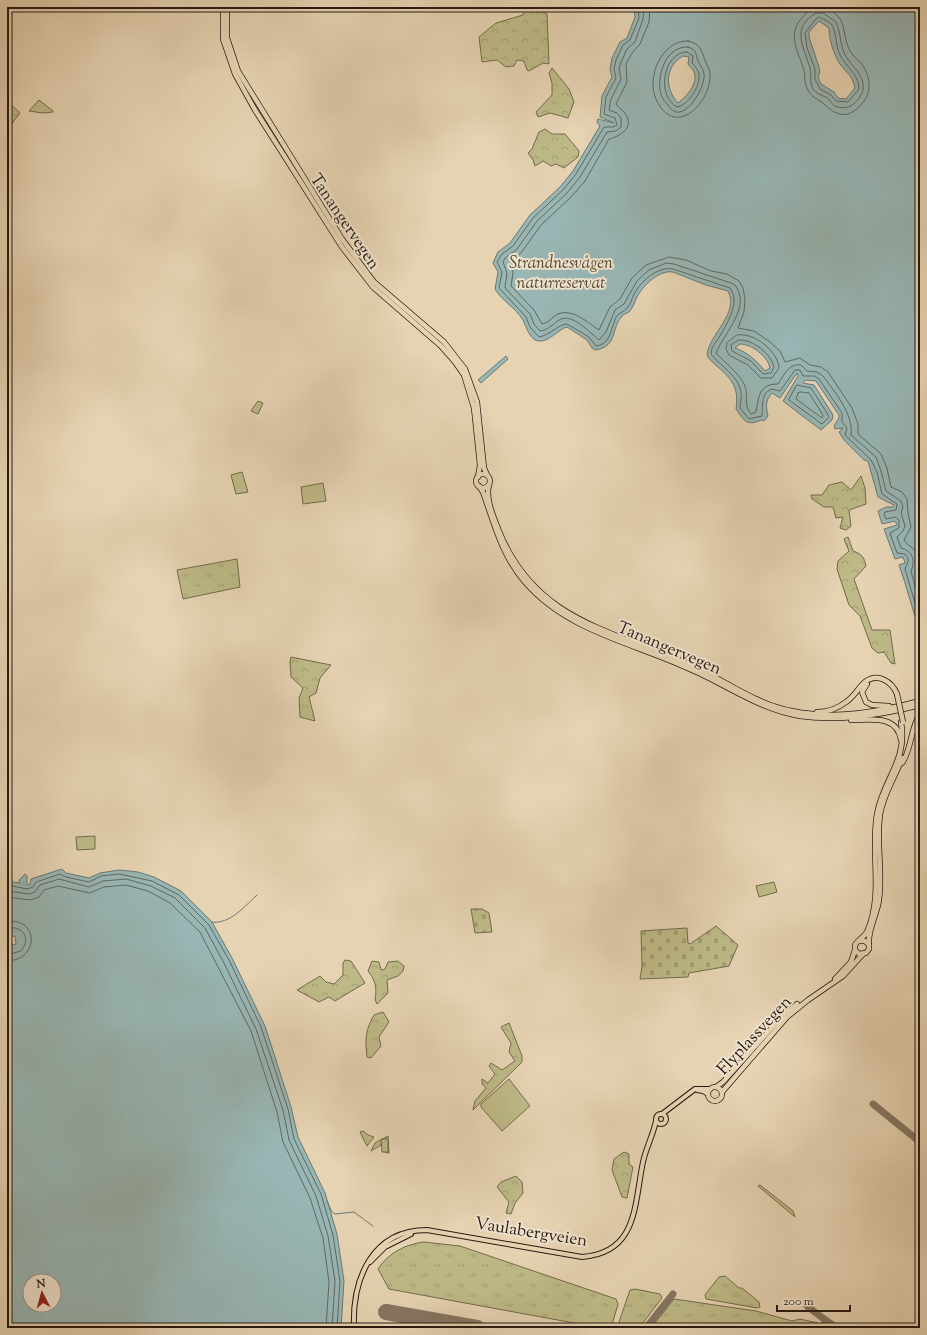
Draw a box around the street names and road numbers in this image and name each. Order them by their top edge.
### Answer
street label: Tanangervegen [303,169,385,275]
street label: Tanangervegen [613,616,725,682]
street label: Flyplassvegen [712,991,798,1081]
street label: Vaulabergveien [473,1212,589,1254]

